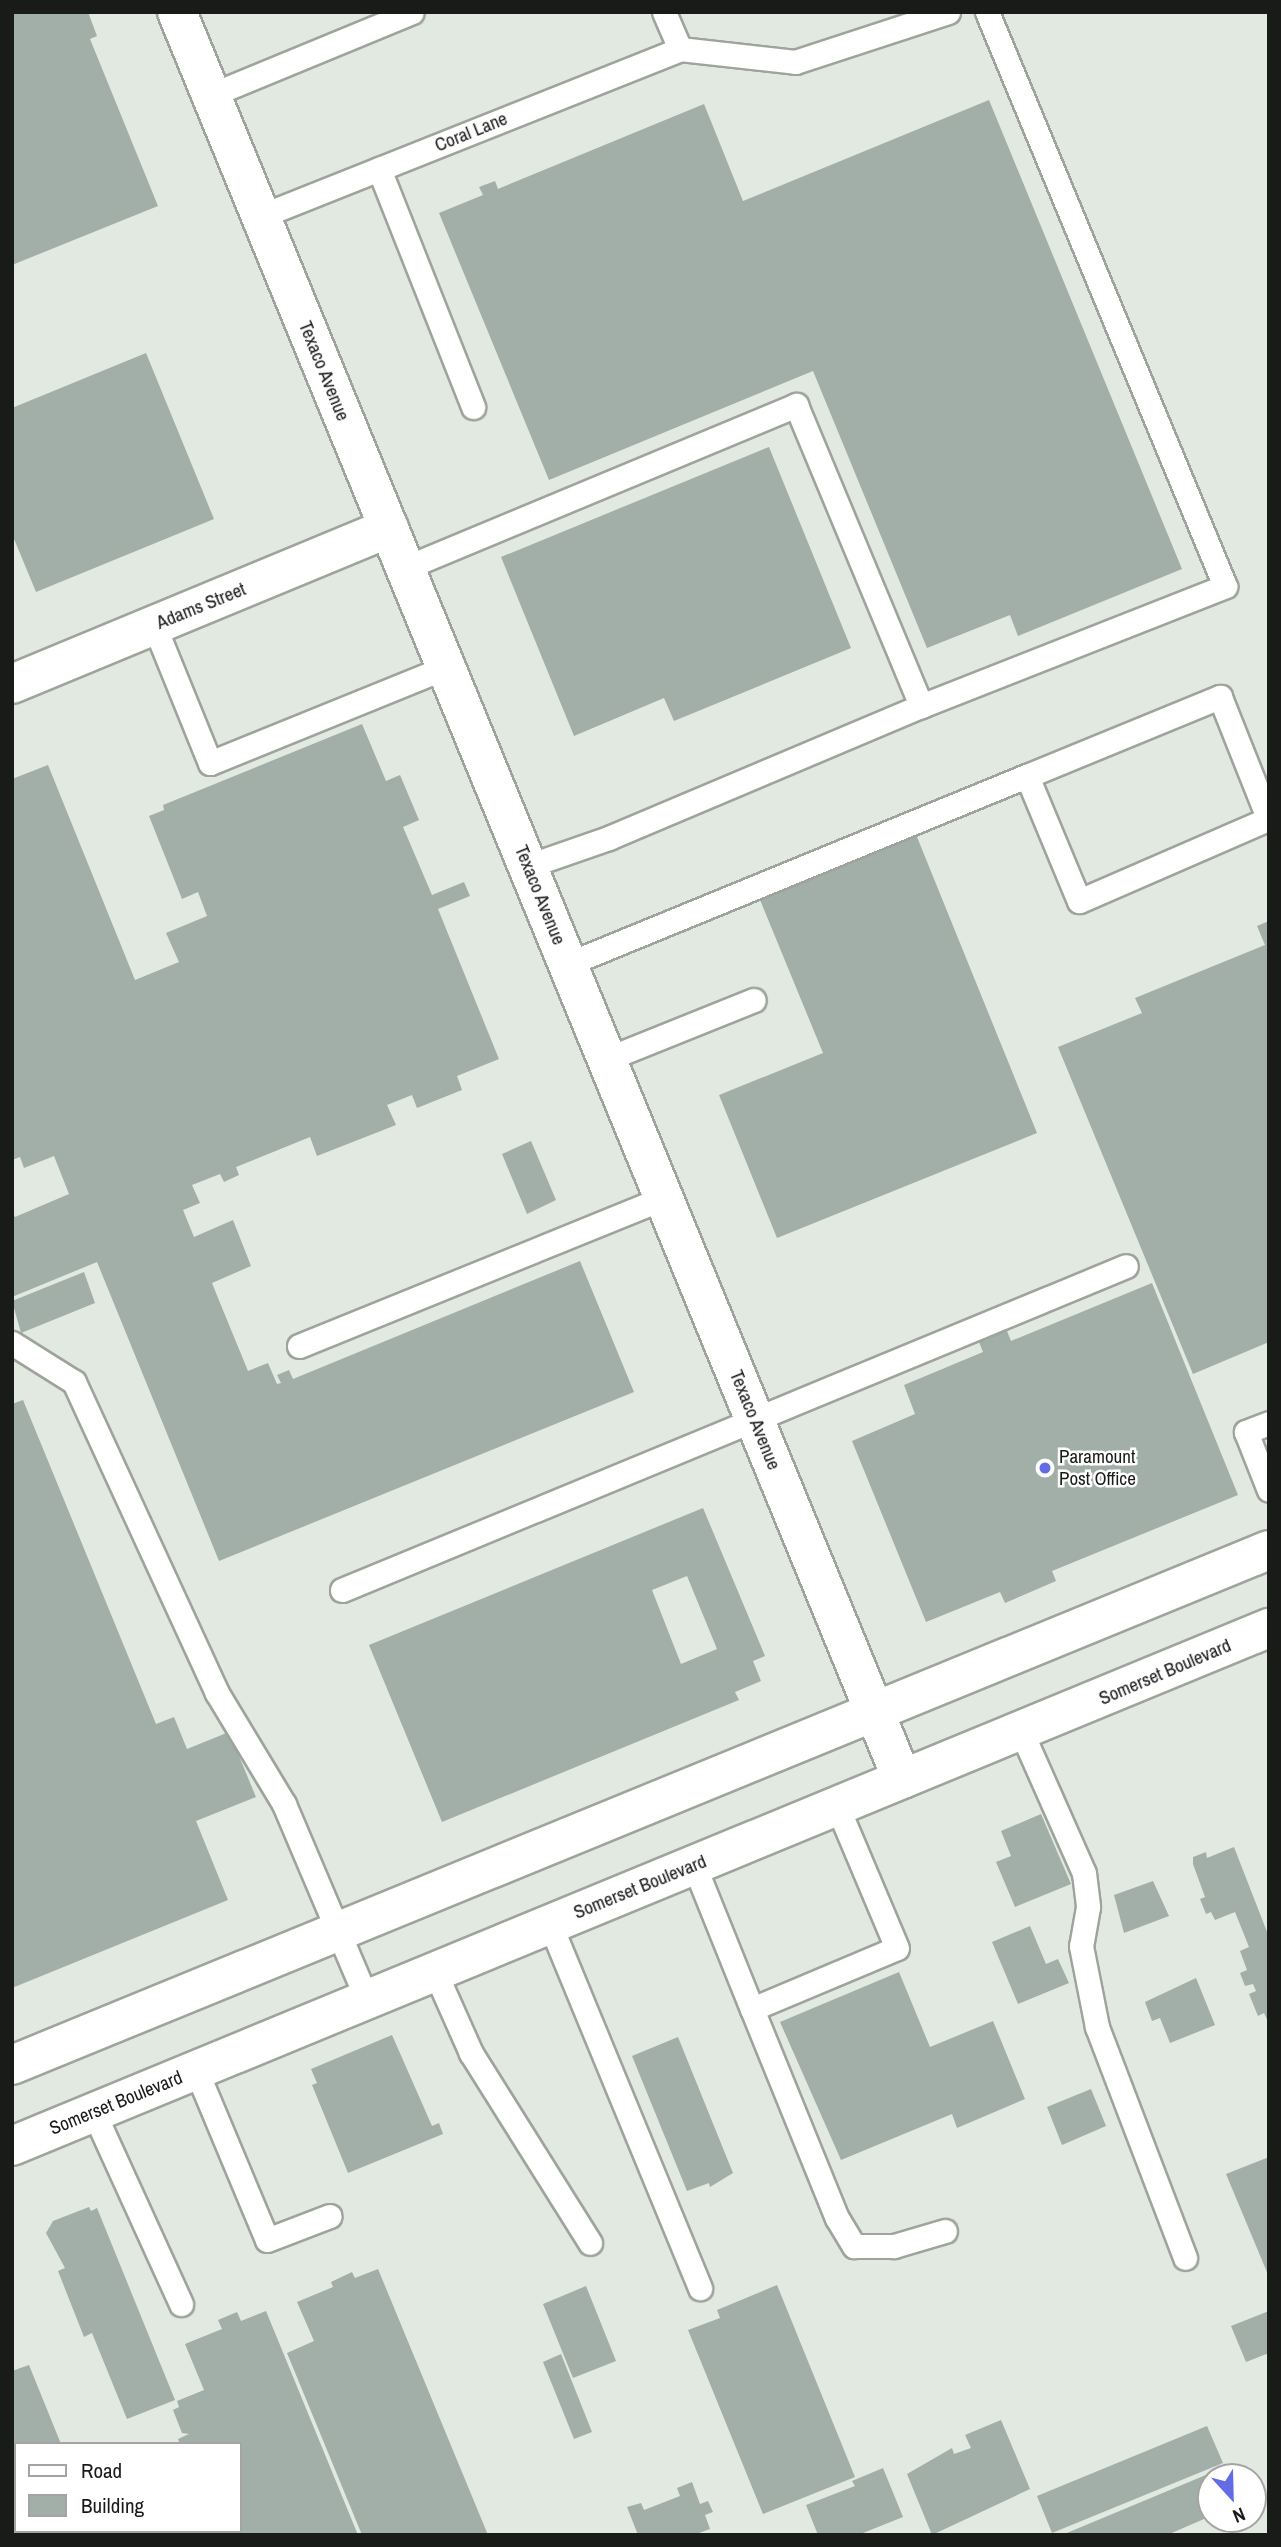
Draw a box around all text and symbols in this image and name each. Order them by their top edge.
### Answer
street label: Coral Lane [431,107,511,157]
street label: Texaco Avenue [294,317,354,425]
street label: Adams Street [153,578,249,634]
street label: Texaco Avenue [510,841,570,949]
street label: Texaco Avenue [725,1366,785,1474]
place label: Paramount Post Office [1059,1446,1136,1490]
marker: Paramount Post Office [1037,1460,1053,1476]
street label: Somerset Boulevard [1096,1634,1234,1710]
street label: Somerset Boulevard [570,1850,710,1924]
street label: Somerset Boulevard [46,2066,186,2140]
legend [14,2442,242,2533]
text: Road [81,2456,122,2485]
north arrow [1197,2463,1267,2533]
text: Building [81,2491,144,2520]
text: N [1229,2501,1249,2530]

